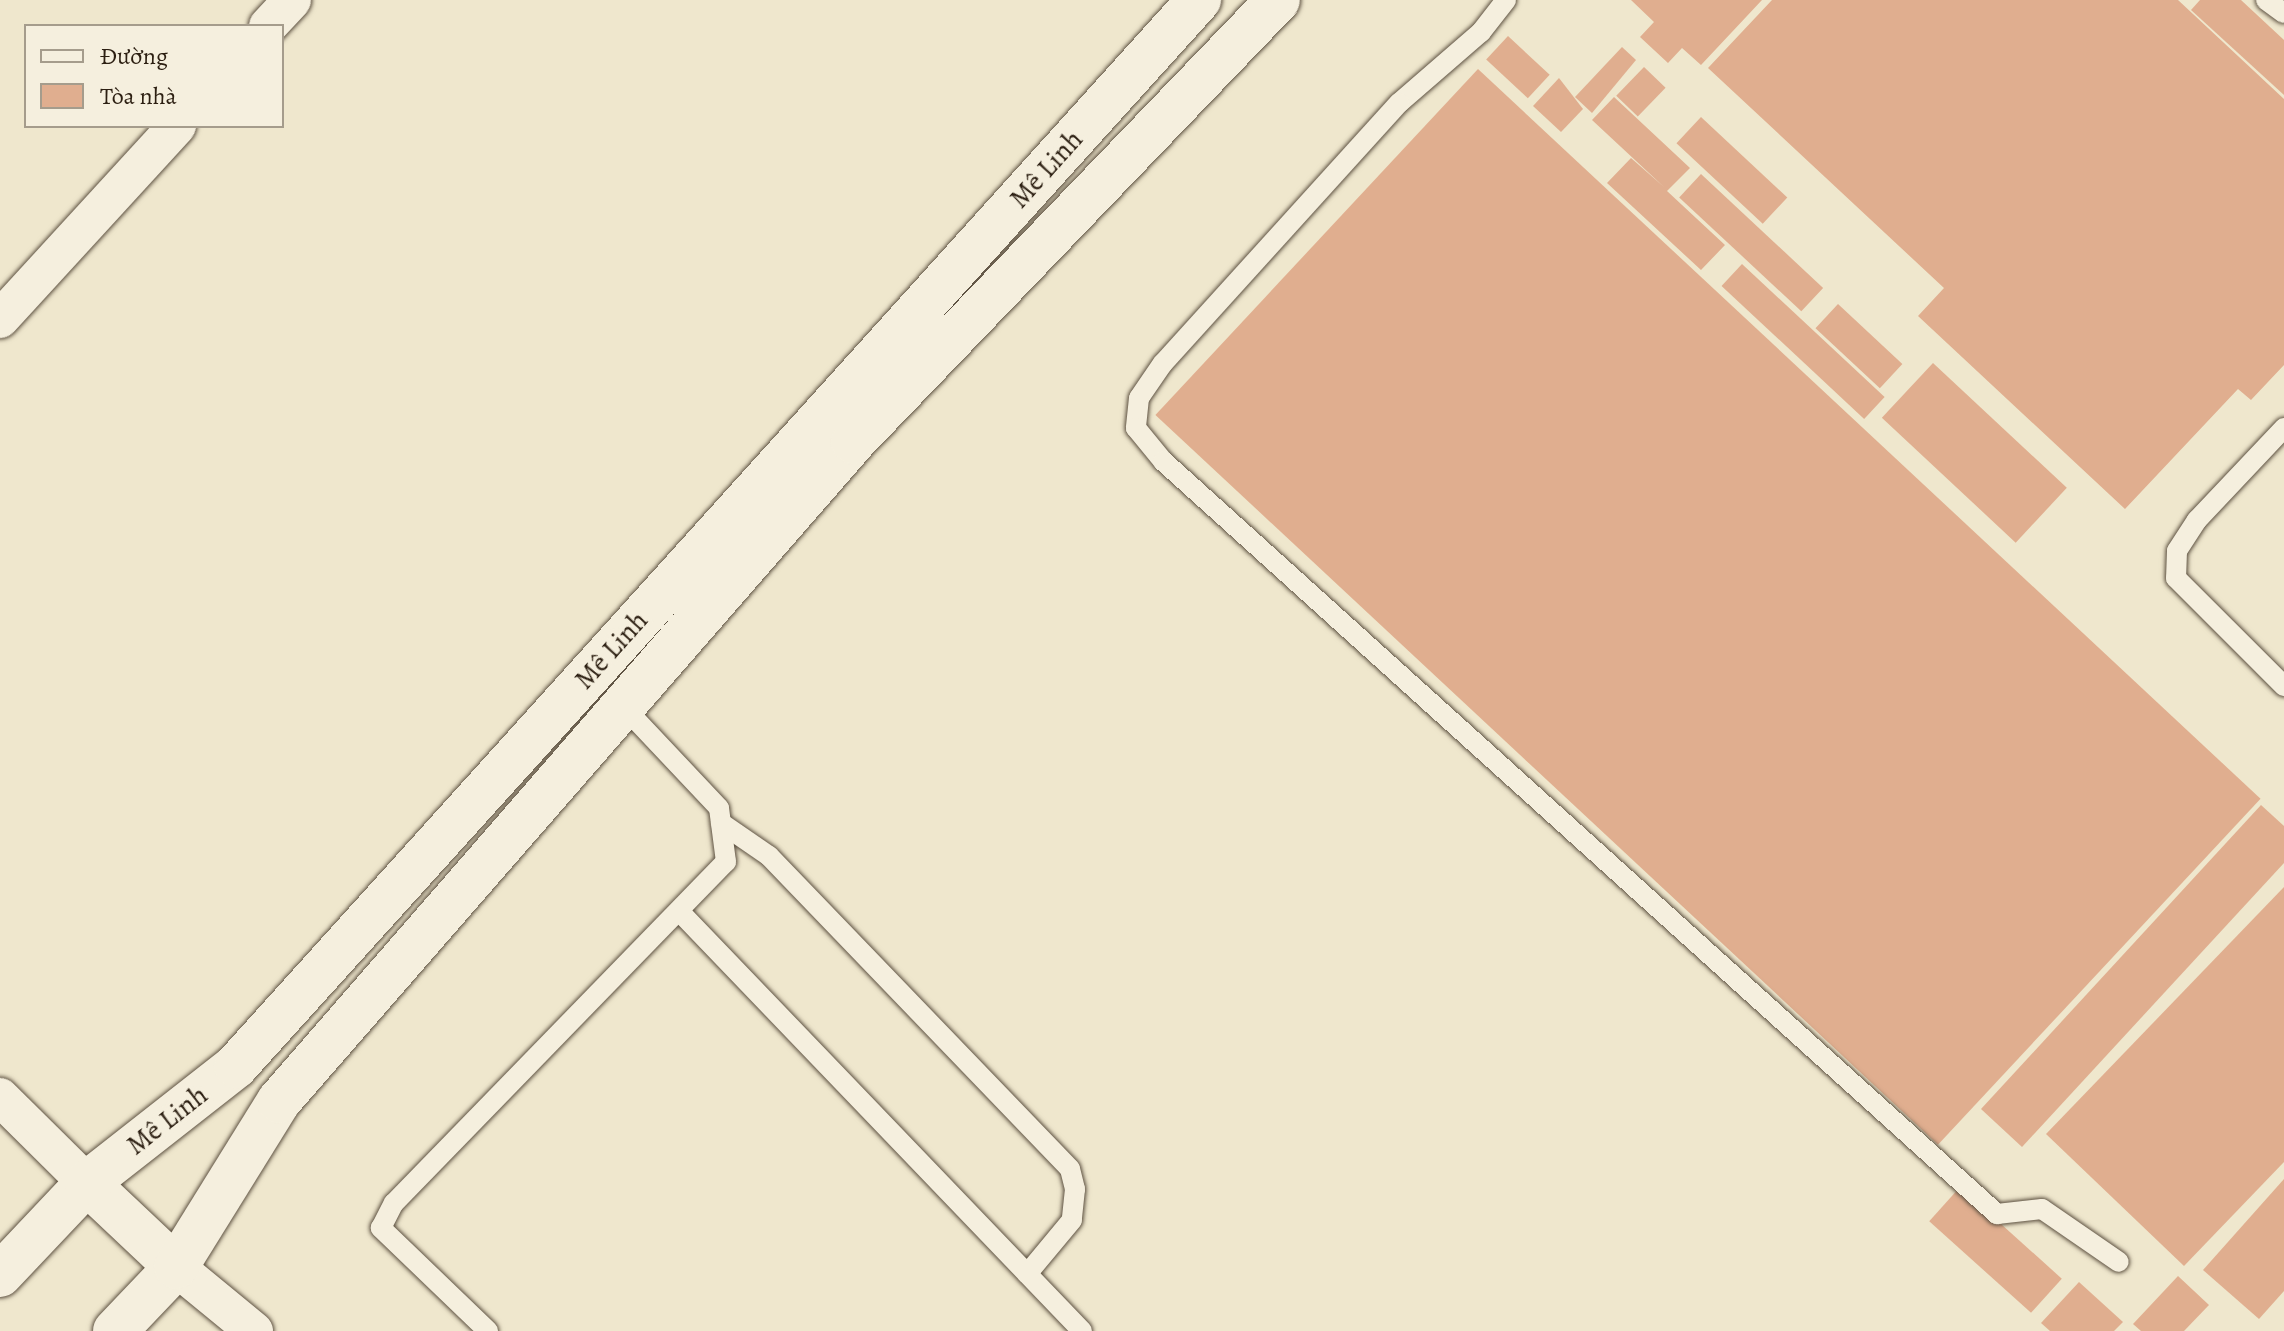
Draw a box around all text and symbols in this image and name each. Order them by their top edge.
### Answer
legend [24,24,284,128]
text: Đường [100,40,168,72]
text: Tòa nhà [100,80,177,112]
street label: Mê Linh [1002,123,1090,215]
street label: Mê Linh [567,604,655,696]
street label: Mê Linh [120,1078,214,1162]

